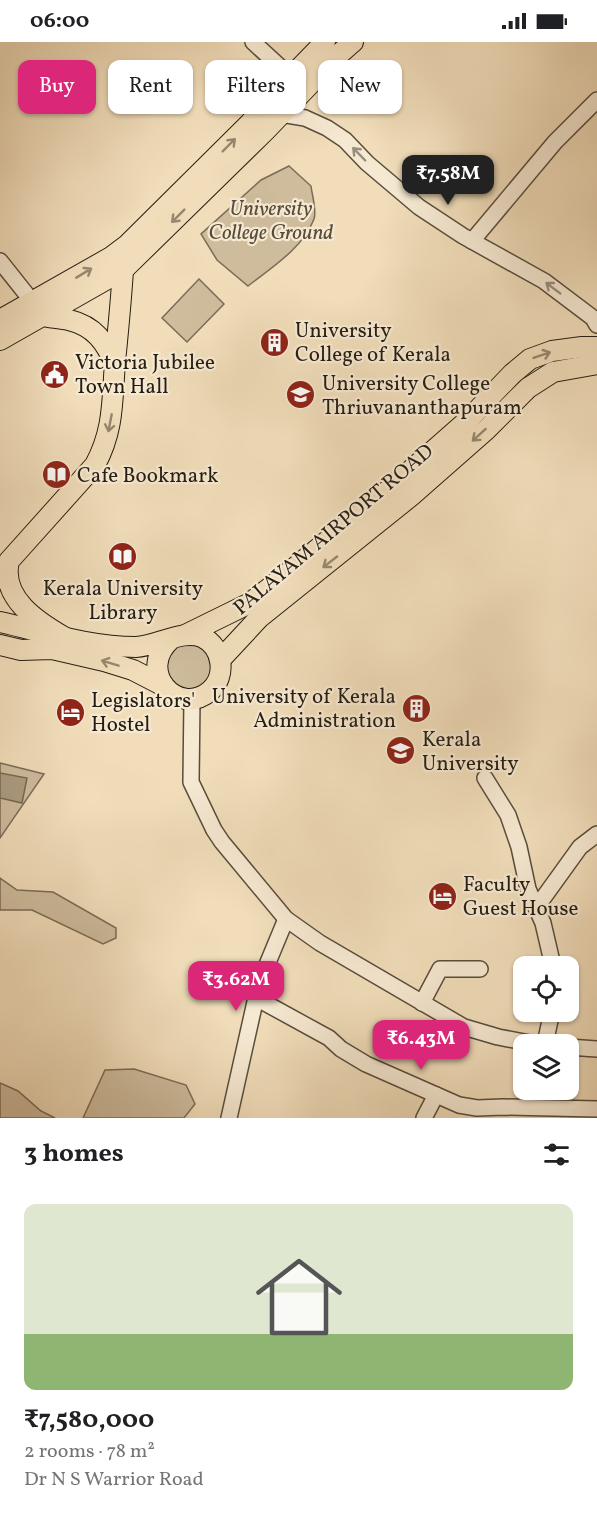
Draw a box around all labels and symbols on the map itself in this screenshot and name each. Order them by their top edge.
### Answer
one-way arrow [222,137,237,152]
one-way arrow [352,147,366,162]
pin: ₹7.58M [399,155,497,206]
park label: University College Ground [209,195,333,248]
one-way arrow [171,209,185,224]
one-way arrow [75,267,92,279]
one-way arrow [545,281,561,294]
place label: University College of Kerala [295,317,451,370]
building icon: University College of Kerala [258,326,290,358]
one-way arrow [532,348,551,359]
place label: Victoria Jubilee Town Hall [75,349,215,402]
public building icon: Victoria Jubilee Town Hall [38,358,70,390]
place label: University College Thriuvananthapuram [322,370,522,423]
school or university icon: University College Thriuvananthapuram [285,379,317,411]
one-way arrow [104,413,115,433]
one-way arrow [472,428,487,442]
street label: PALAYAM AIRPORT ROAD [228,438,440,623]
library icon: Cafe Bookmark [40,459,72,491]
place label: Cafe Bookmark [77,462,219,491]
library icon: Kerala University Library [107,541,139,573]
one-way arrow [323,555,339,568]
place label: Kerala University Library [43,575,204,628]
one-way arrow [101,657,120,668]
place label: University of Kerala Administration [212,683,396,736]
place label: Legislators' Hostel [91,687,195,740]
building icon: University of Kerala Administration [401,692,433,724]
hotel icon: Legislators' Hostel [54,696,86,728]
place label: Kerala University [422,726,519,779]
school or university icon: Kerala University [385,735,417,767]
place label: Faculty Guest House [463,871,579,924]
hotel icon: Faculty Guest House [426,880,458,912]
pin: ₹3.62M [187,961,285,1012]
pin: ₹6.43M [372,1020,470,1071]

